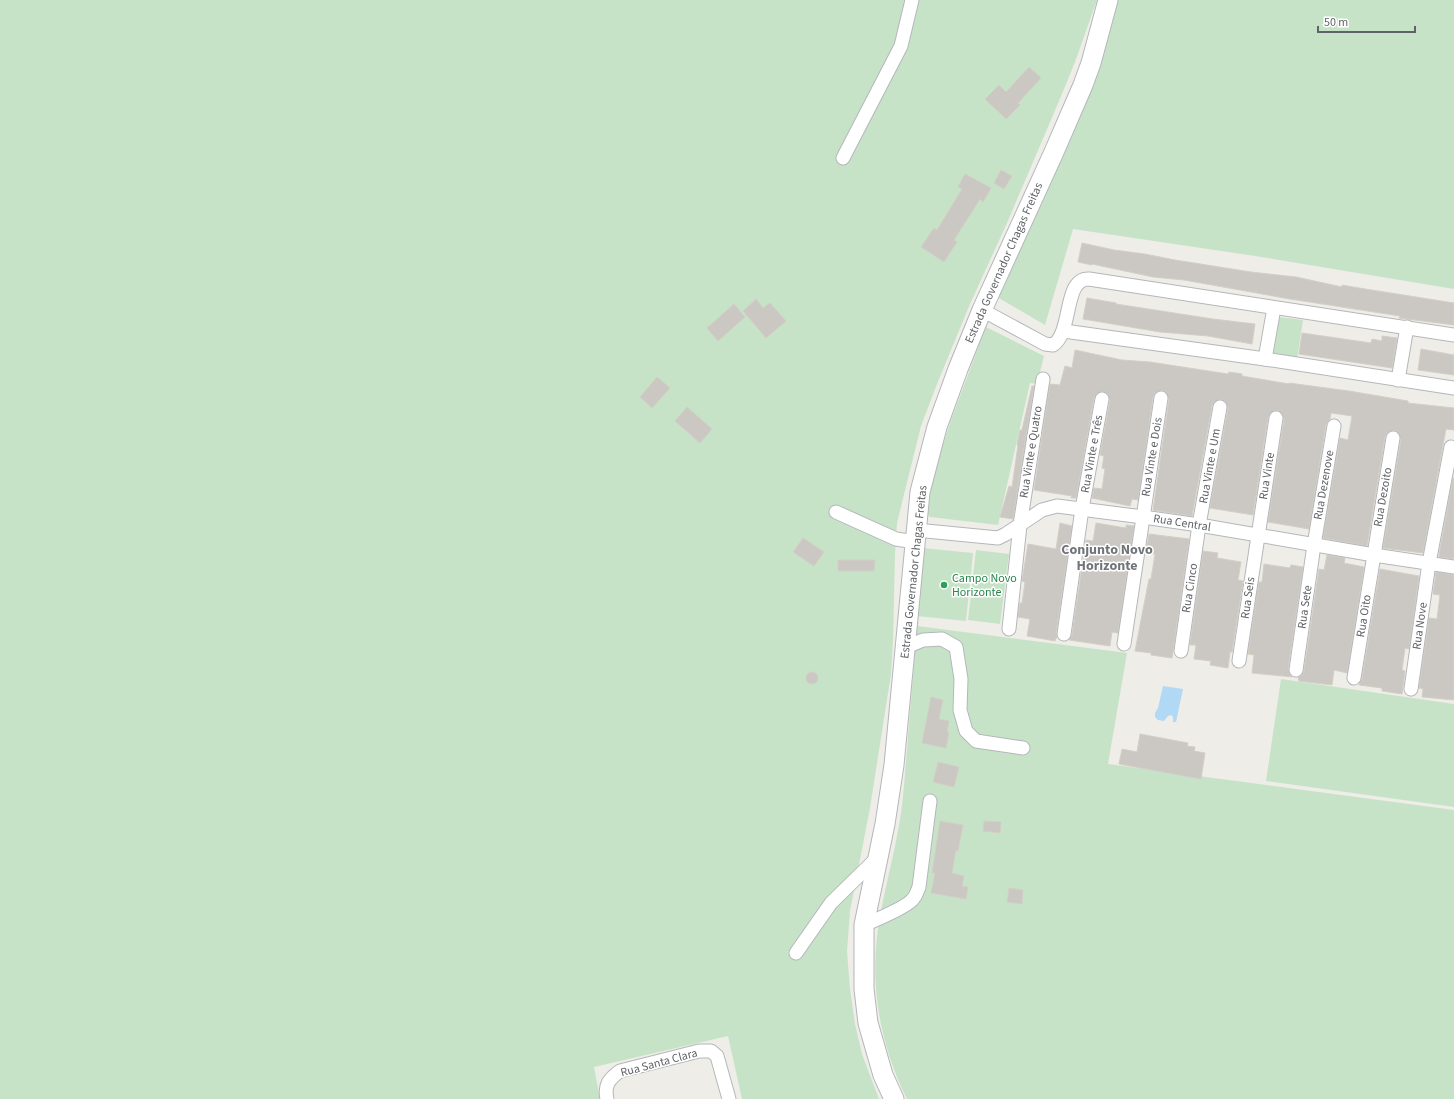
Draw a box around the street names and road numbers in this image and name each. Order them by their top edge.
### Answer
street label: Estrada Governador Chagas Freitas [961,180,1047,346]
street label: Rua Vinte e Quatro [1015,405,1047,499]
street label: Rua Vinte e Três [1077,414,1107,494]
street label: Rua Vinte e Dois [1137,416,1167,498]
street label: Rua Vinte e Um [1195,427,1225,505]
street label: Rua Dezenove [1309,449,1339,521]
street label: Rua Vinte [1255,451,1279,501]
street label: Rua Dezoito [1369,466,1397,528]
street label: Estrada Governador Chagas Freitas [896,484,932,660]
street label: Rua Central [1152,510,1212,536]
street label: Rua Cinco [1178,562,1202,614]
street label: Rua Seis [1237,576,1259,620]
street label: Rua Sete [1294,584,1316,630]
street label: Rua Oito [1352,593,1376,639]
street label: Rua Nove [1408,601,1432,651]
street label: Rua Santa Clara [619,1045,699,1081]

